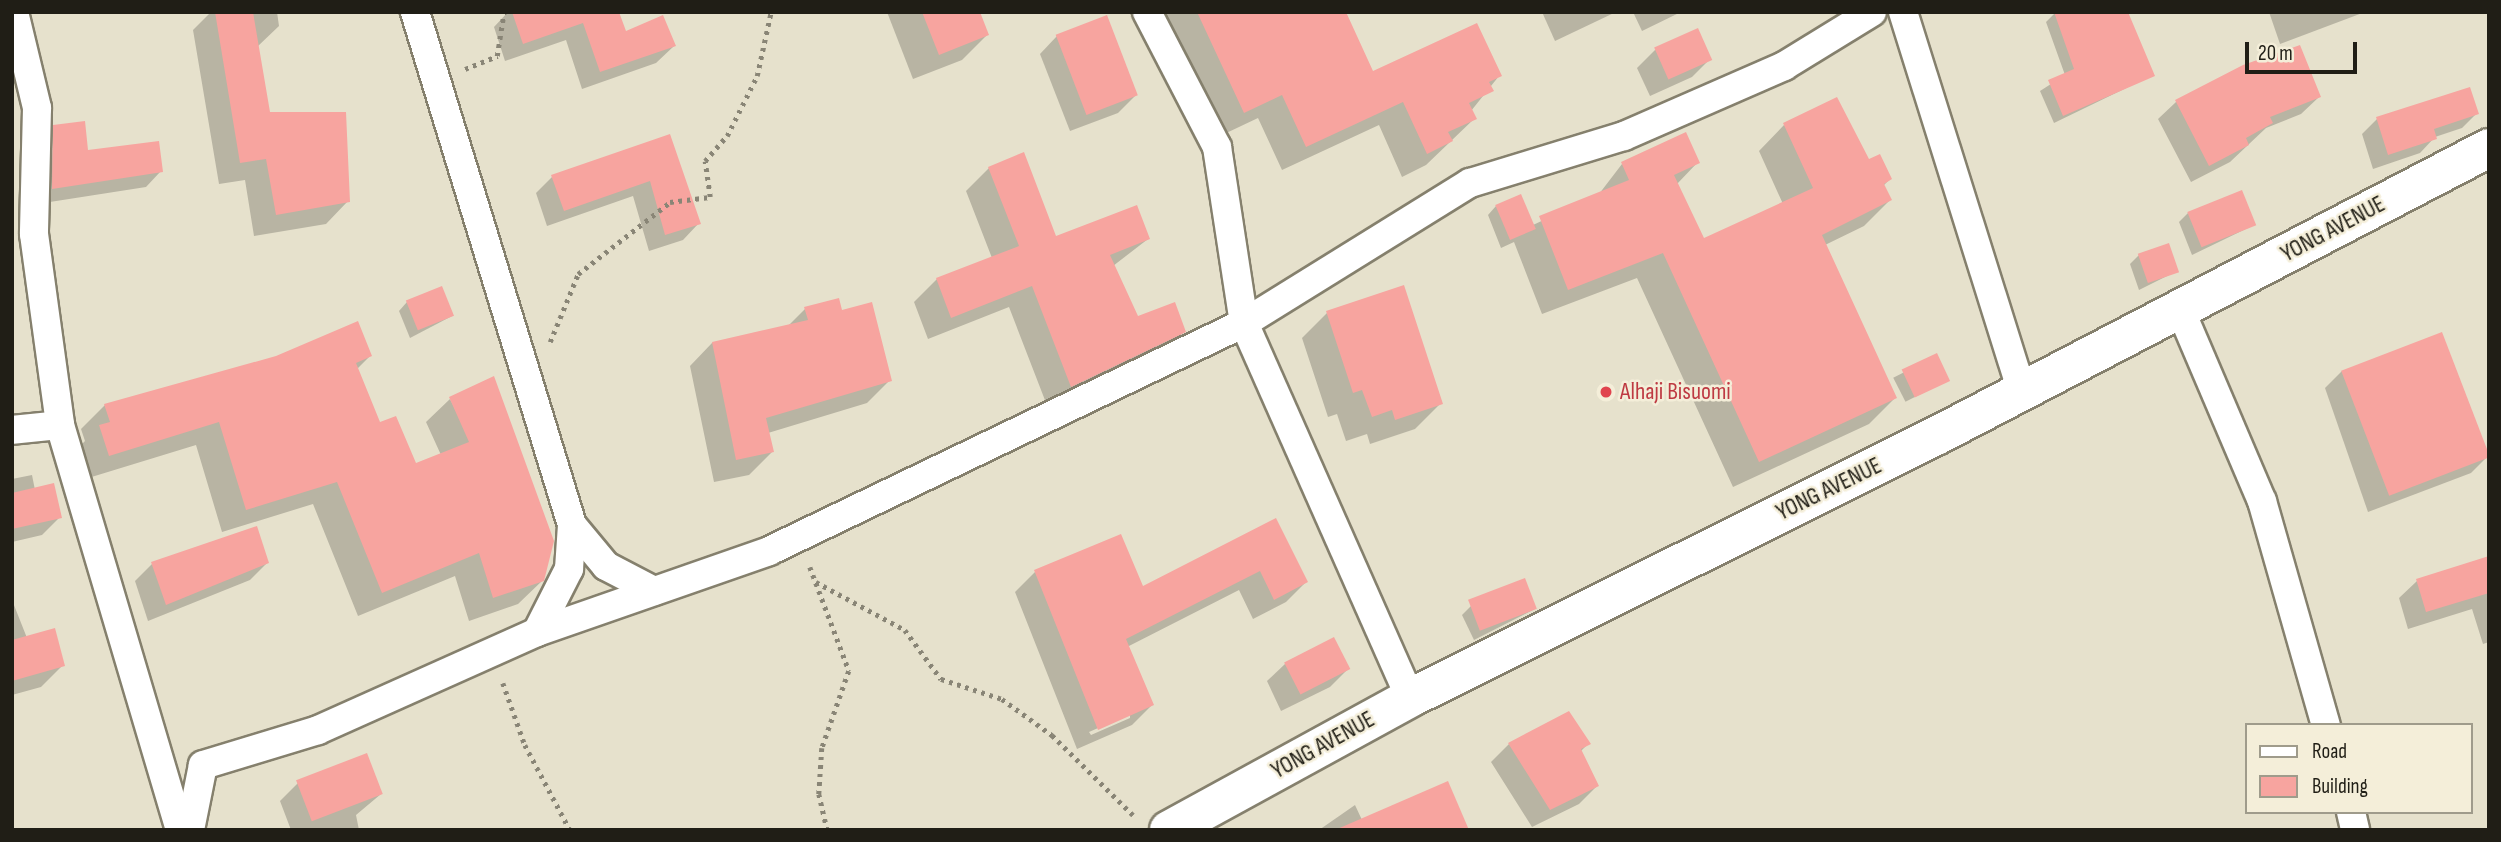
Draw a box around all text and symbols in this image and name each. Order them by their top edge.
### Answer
scale bar [2249,28,2361,72]
text: 20 m [2258,41,2293,66]
street label: YONG AVENUE [2276,190,2390,268]
place label: Alhaji Bisuomi [1620,378,1731,406]
marker: Alhaji Bisuomi [1598,384,1614,400]
street label: YONG AVENUE [1772,451,1886,527]
street label: YONG AVENUE [1266,705,1380,785]
legend [2246,723,2473,814]
text: Road [2312,739,2347,764]
text: Building [2312,774,2368,799]

